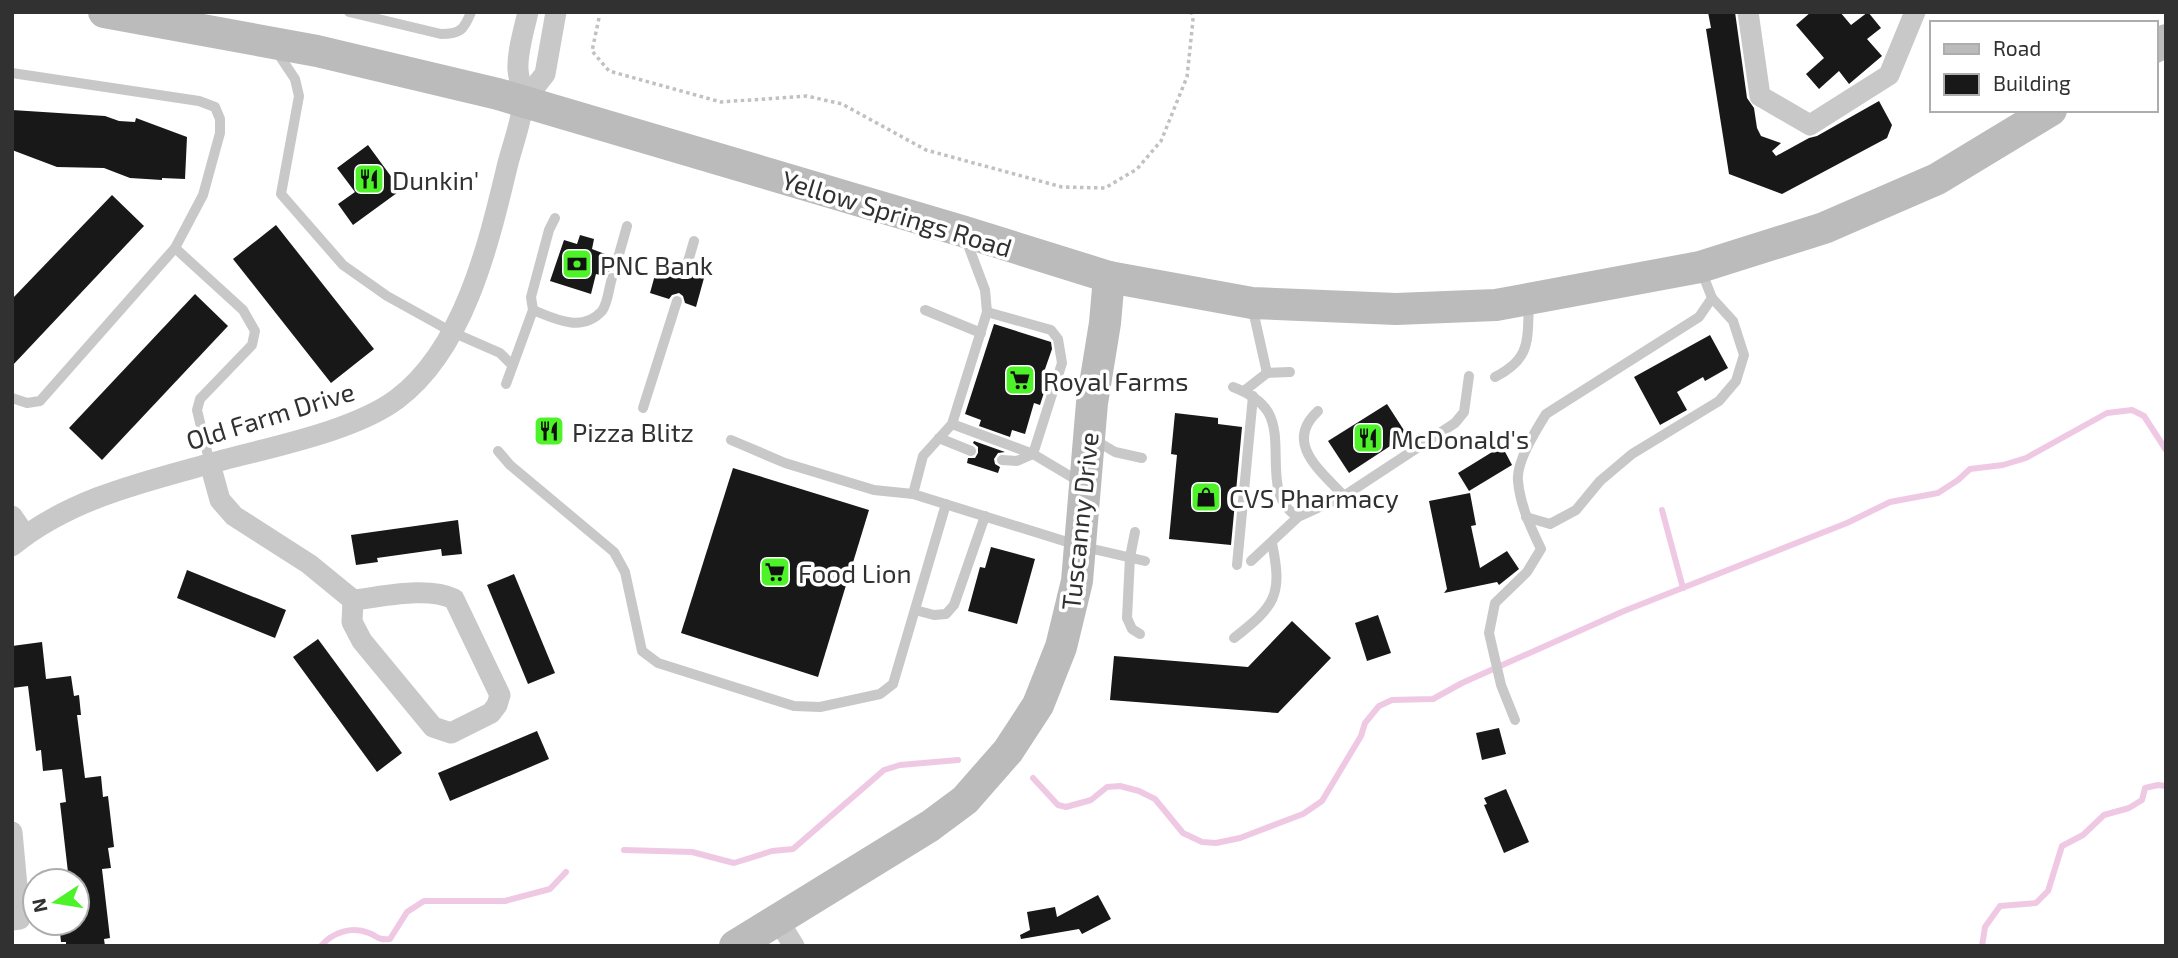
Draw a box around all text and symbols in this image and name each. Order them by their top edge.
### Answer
legend [1930,21,2157,112]
text: Road [1993,35,2041,60]
text: Building [1993,70,2071,95]
restaurant icon: Dunkin' [352,162,386,196]
street label: Yellow Springs Road [778,163,1016,263]
place label: Dunkin' [392,164,479,195]
bank icon: PNC Bank [560,247,594,281]
place label: PNC Bank [600,249,713,280]
supermarket icon: Royal Farms [1003,363,1037,397]
place label: Royal Farms [1043,365,1188,396]
street label: Old Farm Drive [182,375,358,455]
restaurant icon: Pizza Blitz [532,414,566,448]
place label: Pizza Blitz [572,416,694,447]
restaurant icon: McDonald's [1351,421,1385,455]
place label: McDonald's [1391,423,1529,454]
street label: Tuscanny Drive [1054,431,1104,611]
shop icon: CVS Pharmacy [1189,480,1223,514]
place label: CVS Pharmacy [1229,482,1399,513]
supermarket icon: Food Lion [758,555,792,589]
place label: Food Lion [798,557,912,588]
north arrow [21,867,91,937]
text: N [26,897,52,915]

